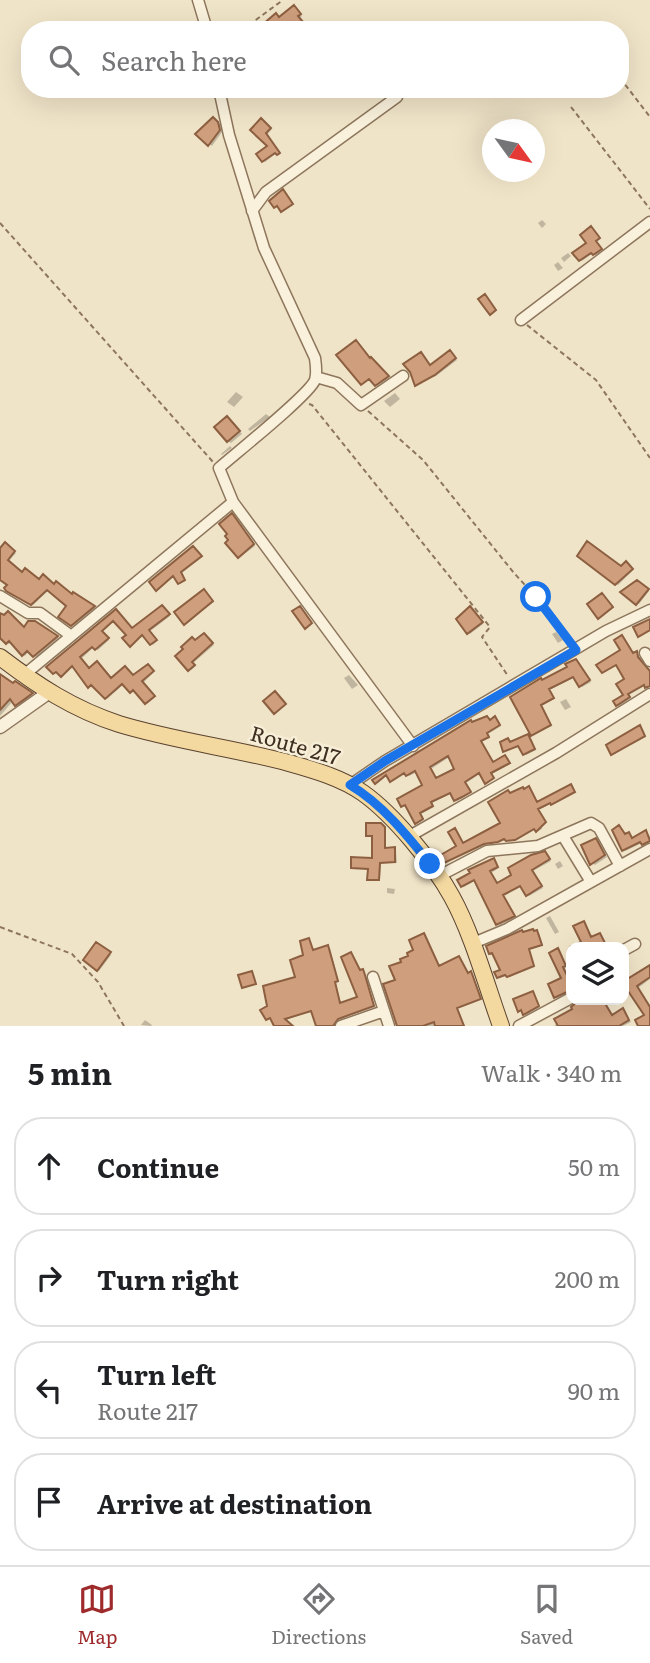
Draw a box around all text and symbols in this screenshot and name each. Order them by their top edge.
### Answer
search box [21,21,629,98]
text: Search here [101,40,247,79]
icon: search [45,41,83,79]
north arrow [482,119,545,182]
route start [520,581,551,612]
street label: Route 217 [247,716,345,771]
route end [414,848,445,879]
map controls [566,942,629,1005]
button: layers [566,942,629,1005]
text: 5 min [28,1050,112,1094]
text: Walk · 340 m [481,1055,622,1089]
icon: ahead [30,1147,68,1185]
text: Continue [97,1147,219,1186]
text: 50 m [568,1149,620,1183]
icon: right [30,1259,68,1297]
text: Turn right [97,1259,239,1298]
text: 200 m [555,1261,620,1295]
text: Turn left [97,1354,216,1393]
icon: left [30,1371,68,1409]
text: 90 m [568,1373,620,1407]
text: Route 217 [97,1393,198,1427]
icon: arrive [30,1483,68,1521]
text: Arrive at destination [97,1483,372,1522]
tab: Map [77,1580,117,1650]
tab: Directions [271,1580,366,1650]
tab: Saved [520,1580,573,1650]

